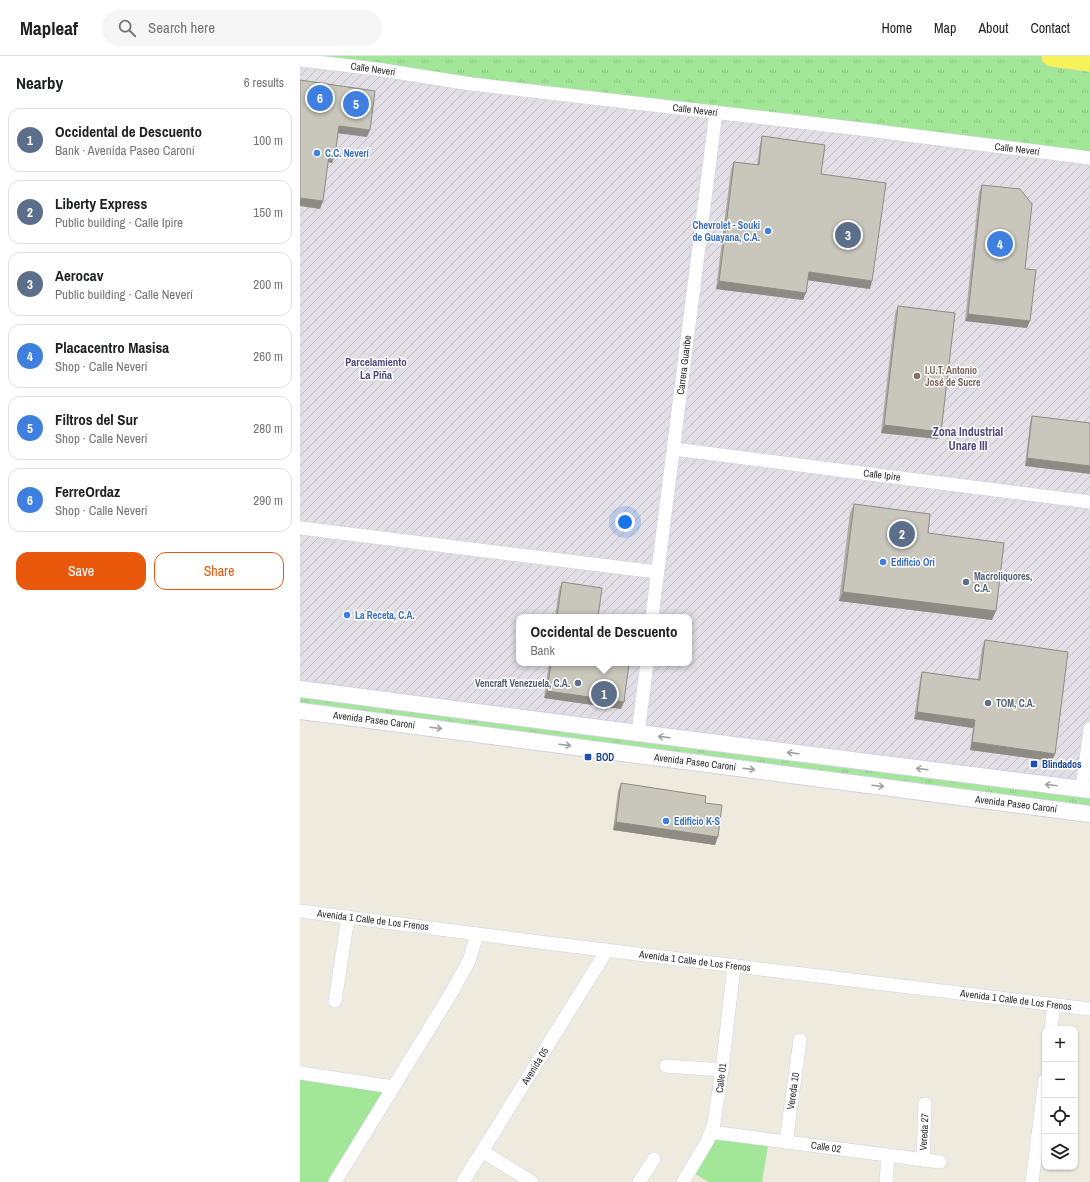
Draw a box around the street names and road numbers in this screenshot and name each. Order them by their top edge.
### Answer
street label: Calle Neverí [350,59,397,79]
street label: Calle Neverí [672,101,719,119]
street label: Calle Neverí [994,140,1041,158]
street label: Carrera Guaribe [674,334,694,395]
street label: Calle Ipire [863,466,902,484]
street label: Avenida Paseo Caroní [331,708,416,732]
street label: Avenida Paseo Caroní [652,750,737,774]
street label: Avenida Paseo Caroní [973,792,1058,816]
street label: Avenida 1 Calle de Los Frenos [315,907,430,933]
street label: Avenida 1 Calle de Los Frenos [637,948,752,974]
street label: Avenida 1 Calle de Los Frenos [958,987,1073,1013]
street label: Avenida 05 [518,1045,552,1088]
street label: Calle 01 [713,1062,729,1094]
street label: Vereda 10 [784,1071,802,1110]
street label: Vereda 27 [917,1113,931,1151]
street label: Calle 02 [810,1138,842,1156]

